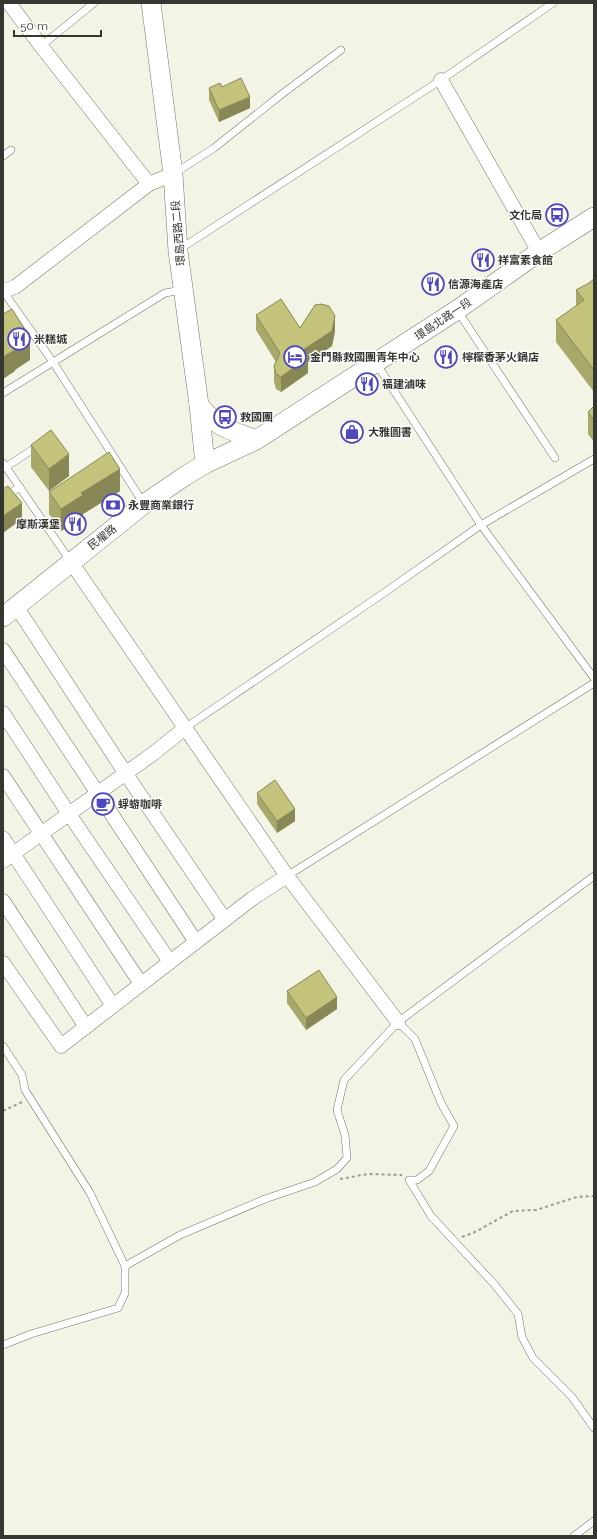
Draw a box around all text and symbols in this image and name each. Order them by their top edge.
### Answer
scale bar [14,12,101,38]
text: 50 m [20,19,48,33]
street label: 環島西路二段 [169,200,188,266]
bus stop icon: 文化局 [544,202,570,228]
place label: 文化局 [509,209,542,222]
restaurant icon: 祥富素食館 [470,247,496,273]
place label: 祥富素食館 [498,254,553,267]
restaurant icon: 信源海產店 [420,271,446,297]
place label: 信源海產店 [448,278,503,291]
street label: 環島北路一段 [412,296,474,343]
restaurant icon: 米糕城 [6,326,32,352]
place label: 米糕城 [34,333,68,346]
hotel icon: 金門縣救國團青年中心 [282,344,308,370]
restaurant icon: 檸檬香茅火鍋店 [433,344,459,370]
place label: 金門縣救國團青年中心 [310,351,420,364]
place label: 檸檬香茅火鍋店 [462,351,539,364]
restaurant icon: 福建滷味 [354,371,380,397]
place label: 福建滷味 [382,378,426,391]
bus stop icon: 救國團 [212,404,238,430]
place label: 救國團 [240,411,273,424]
shop icon: 大雅圖書 [339,419,365,445]
place label: 大雅圖書 [368,426,412,439]
bank icon: 永豐商業銀行 [100,492,126,518]
place label: 永豐商業銀行 [128,499,194,512]
restaurant icon: 摩斯漢堡 [62,511,88,537]
place label: 摩斯漢堡 [16,518,60,531]
street label: 民權路 [85,522,119,553]
cafe icon: 蜉蝣咖啡 [90,791,116,817]
place label: 蜉蝣咖啡 [118,798,162,811]

